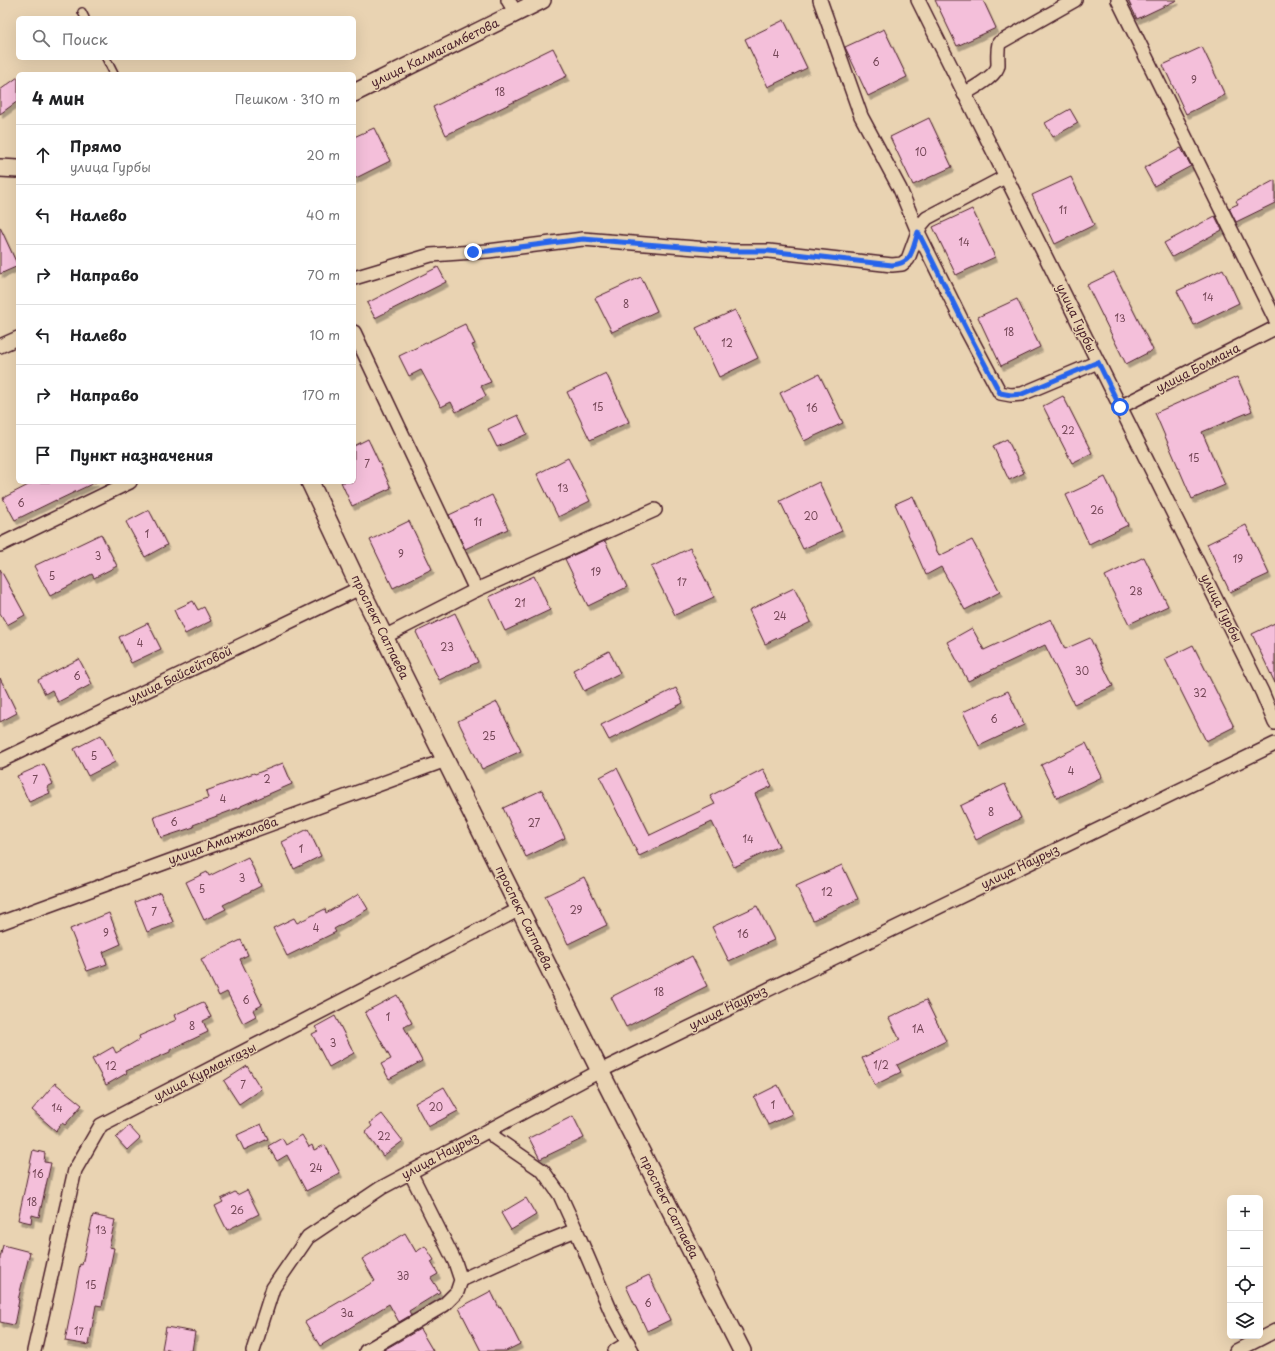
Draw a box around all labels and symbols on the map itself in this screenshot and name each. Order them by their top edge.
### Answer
street label: улица Калмагамбетова [367,13,502,91]
house number: 4 [773,46,780,61]
house number: 6 [872,54,880,69]
house number: 9 [1191,72,1197,87]
house number: 18 [495,84,505,99]
house number: 10 [915,144,927,159]
house number: 11 [1059,202,1067,217]
house number: 14 [958,234,970,249]
route end [464,243,482,261]
street label: улица Гурбы [1052,280,1101,355]
house number: 14 [1202,289,1214,304]
house number: 8 [623,296,629,311]
house number: 13 [1114,310,1126,325]
house number: 18 [1004,324,1014,339]
house number: 12 [721,335,733,350]
street label: улица Болмана [1152,338,1243,396]
route start [1111,398,1129,416]
house number: 15 [593,399,603,414]
house number: 16 [806,400,818,415]
house number: 22 [1061,422,1075,437]
house number: 15 [1189,450,1199,465]
house number: 7 [364,456,370,471]
house number: 13 [557,480,569,495]
house number: 6 [17,495,25,510]
house number: 26 [1090,502,1104,517]
house number: 20 [804,508,818,523]
house number: 11 [474,514,482,529]
house number: 1 [145,526,149,541]
house number: 9 [398,546,404,561]
house number: 3 [95,548,101,563]
house number: 19 [1233,551,1243,566]
house number: 19 [591,564,601,579]
house number: 5 [49,568,55,583]
street label: улица Гурбы [1197,570,1247,645]
street label: проспект Сатпаева [348,571,414,682]
house number: 17 [677,574,688,589]
house number: 28 [1129,583,1143,598]
house number: 21 [514,595,526,610]
house number: 24 [773,608,787,623]
house number: 4 [137,635,144,650]
house number: 23 [440,639,454,654]
street label: улица Байсейтовой [124,641,235,707]
house number: 30 [1075,663,1089,678]
house number: 6 [73,668,81,683]
house number: 32 [1193,685,1207,700]
house number: 6 [990,711,998,726]
house number: 25 [482,728,496,743]
house number: 5 [91,748,97,763]
house number: 4 [1068,763,1075,778]
house number: 2 [263,771,271,786]
house number: 7 [32,772,38,787]
house number: 4 [220,791,227,806]
house number: 8 [988,804,994,819]
street label: улица Аманжолова [165,812,281,868]
house number: 6 [170,814,178,829]
house number: 27 [528,815,541,830]
house number: 14 [742,831,754,846]
street label: улица Наурыз [977,839,1062,893]
house number: 1 [299,841,303,856]
street label: проспект Сатпаева [492,862,558,973]
house number: 3 [239,870,245,885]
house number: 5 [199,881,205,896]
house number: 12 [821,884,833,899]
house number: 29 [570,902,583,917]
house number: 7 [151,904,157,919]
house number: 4 [313,920,320,935]
house number: 9 [103,925,109,940]
house number: 16 [737,926,749,941]
street label: улица Наурыз [685,980,770,1034]
house number: 18 [654,984,664,999]
house number: 6 [242,992,250,1007]
house number: 1 [386,1009,390,1024]
house number: 8 [189,1018,195,1033]
house number: 1А [912,1021,924,1036]
house number: 3 [330,1035,336,1050]
street label: улица Курмангазы [150,1037,259,1105]
house number: 1/2 [873,1057,889,1072]
house number: 12 [105,1058,117,1073]
house number: 7 [240,1077,246,1092]
house number: 1 [771,1097,775,1112]
house number: 20 [429,1099,443,1114]
house number: 14 [51,1100,63,1115]
street label: улица Наурыз [398,1127,481,1183]
house number: 22 [377,1128,391,1143]
street label: проспект Сатпаева [636,1152,704,1262]
house number: 24 [309,1160,323,1175]
house number: 16 [32,1166,44,1181]
house number: 18 [27,1194,37,1209]
house number: 26 [230,1202,244,1217]
house number: 13 [95,1222,107,1237]
house number: 3д [397,1268,409,1283]
house number: 15 [86,1277,96,1292]
house number: 6 [644,1295,652,1310]
house number: 3а [341,1305,354,1320]
house number: 17 [74,1323,85,1338]

